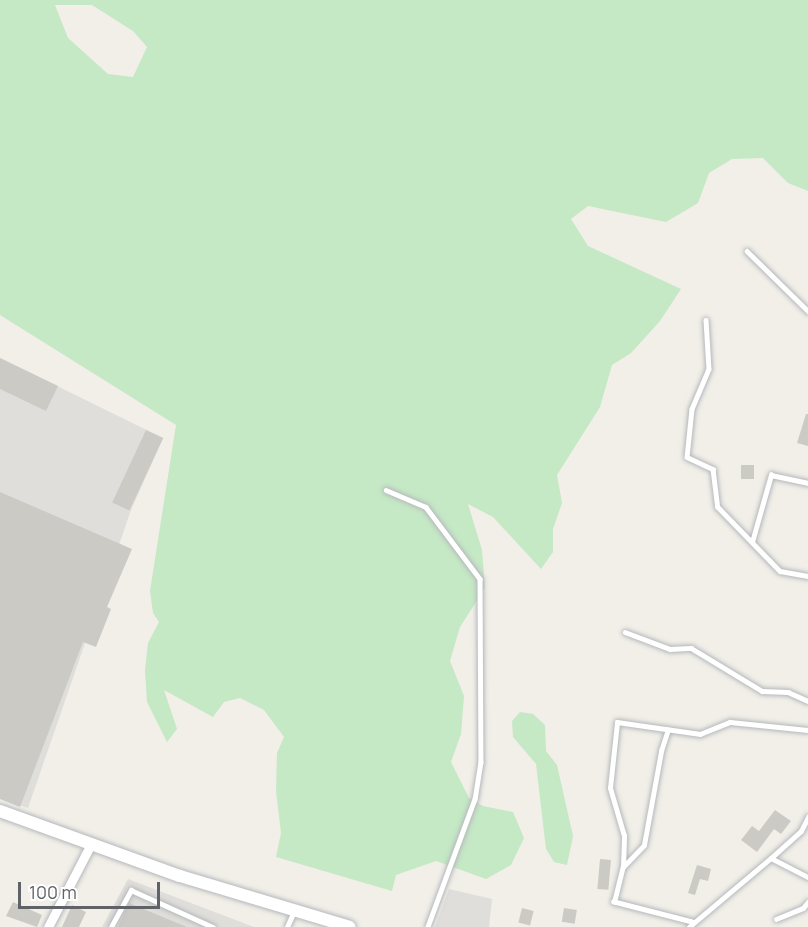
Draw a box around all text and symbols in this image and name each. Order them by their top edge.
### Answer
scale bar [21,870,164,908]
text: 100 m [29,880,77,904]

